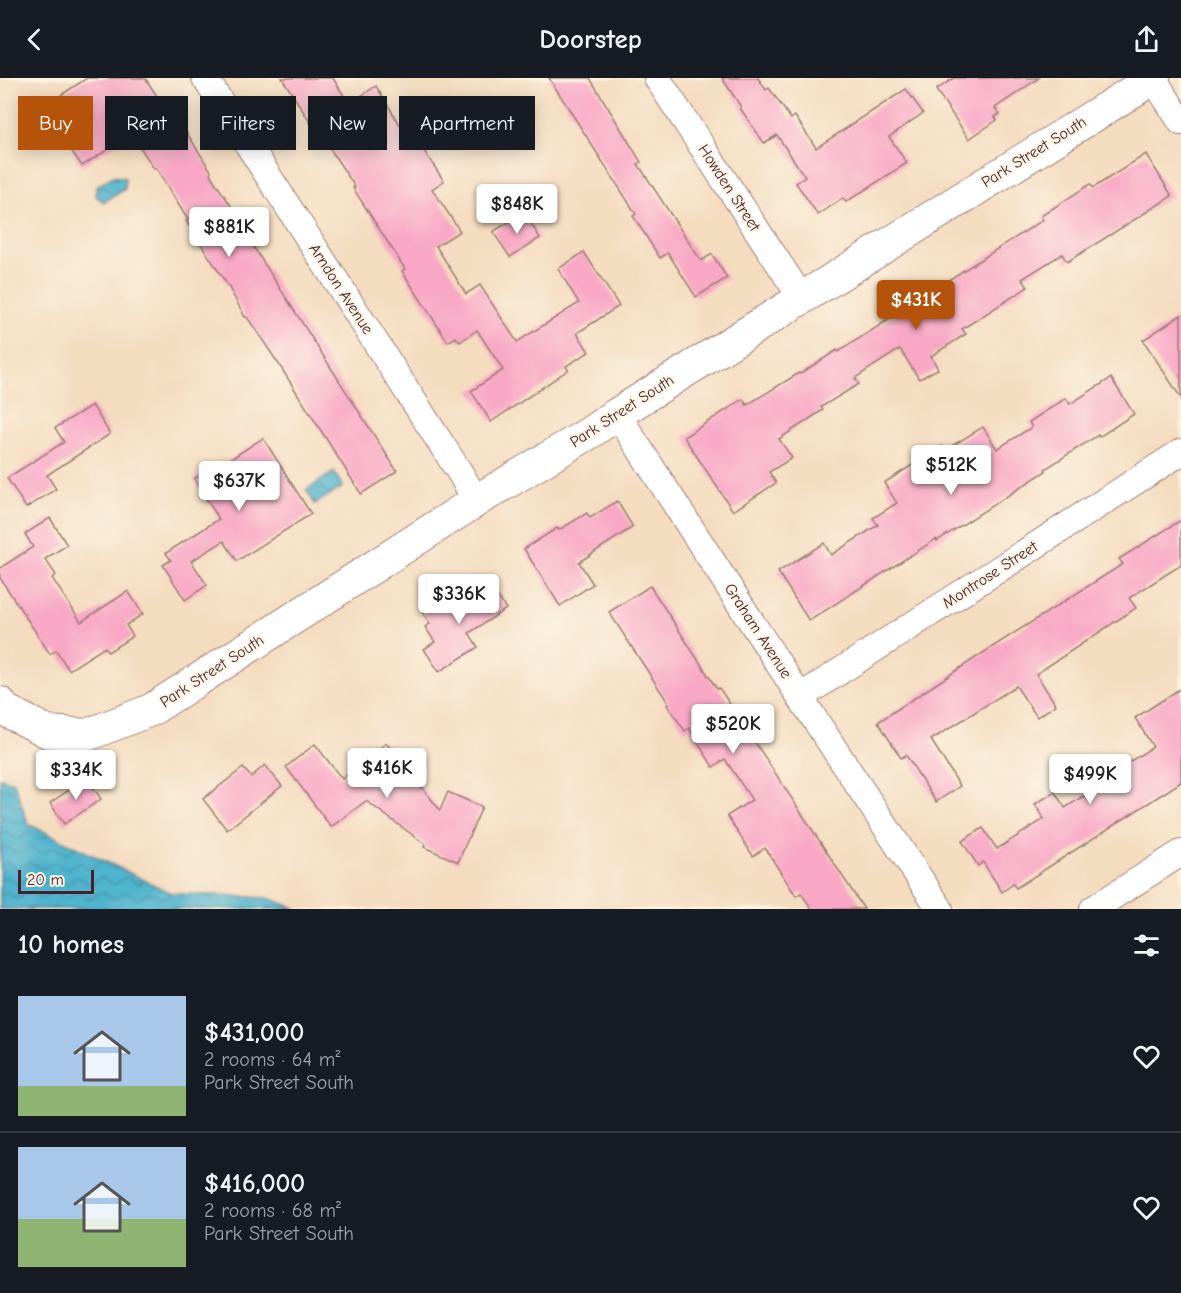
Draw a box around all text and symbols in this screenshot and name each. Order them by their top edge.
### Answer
icon: back [18,23,51,56]
icon: share [1130,23,1163,56]
text: Doorstep [539,24,642,55]
chip: Buy [18,96,93,150]
chip: Rent [105,96,188,150]
chip: Filters [200,96,296,150]
chip: New [308,96,387,150]
chip: Apartment [399,96,535,150]
street label: Park Street South [978,113,1090,191]
street label: Howden Street [694,141,764,235]
pin: $848K [475,184,559,235]
text: $848K [490,192,544,215]
pin: $881K [187,207,271,258]
text: $881K [203,215,255,238]
street label: Arndon Avenue [305,240,377,338]
pin: $431K [874,280,958,331]
text: $431K [891,288,941,311]
street label: Park Street South [567,371,677,451]
pin: $512K [909,445,993,496]
text: $512K [925,453,977,476]
pin: $637K [197,461,281,512]
text: $637K [213,469,265,492]
street label: Montrose Street [939,537,1041,612]
pin: $336K [417,574,501,625]
street label: Graham Avenue [721,580,795,682]
text: $336K [432,582,486,605]
street label: Park Street South [157,631,267,711]
pin: $520K [691,704,775,755]
text: $520K [705,712,761,735]
pin: $416K [345,748,429,799]
pin: $334K [34,750,118,801]
pin: $499K [1048,754,1132,805]
text: $416K [362,756,413,779]
text: $334K [50,758,102,781]
text: $499K [1063,762,1117,785]
scale bar [18,867,94,894]
text: 20 m [27,871,64,889]
icon: filters [1130,929,1163,962]
text: 10 homes [18,930,124,960]
text: $431,000 [204,1018,304,1048]
icon: home [66,1020,138,1092]
icon: heart [1130,1040,1163,1073]
text: 2 rooms · 64 m² [204,1048,340,1071]
text: Park Street South [204,1071,354,1094]
text: $416,000 [204,1169,305,1199]
icon: home [66,1171,138,1243]
icon: heart [1130,1191,1163,1224]
text: 2 rooms · 68 m² [204,1199,341,1222]
text: Park Street South [204,1222,354,1245]

